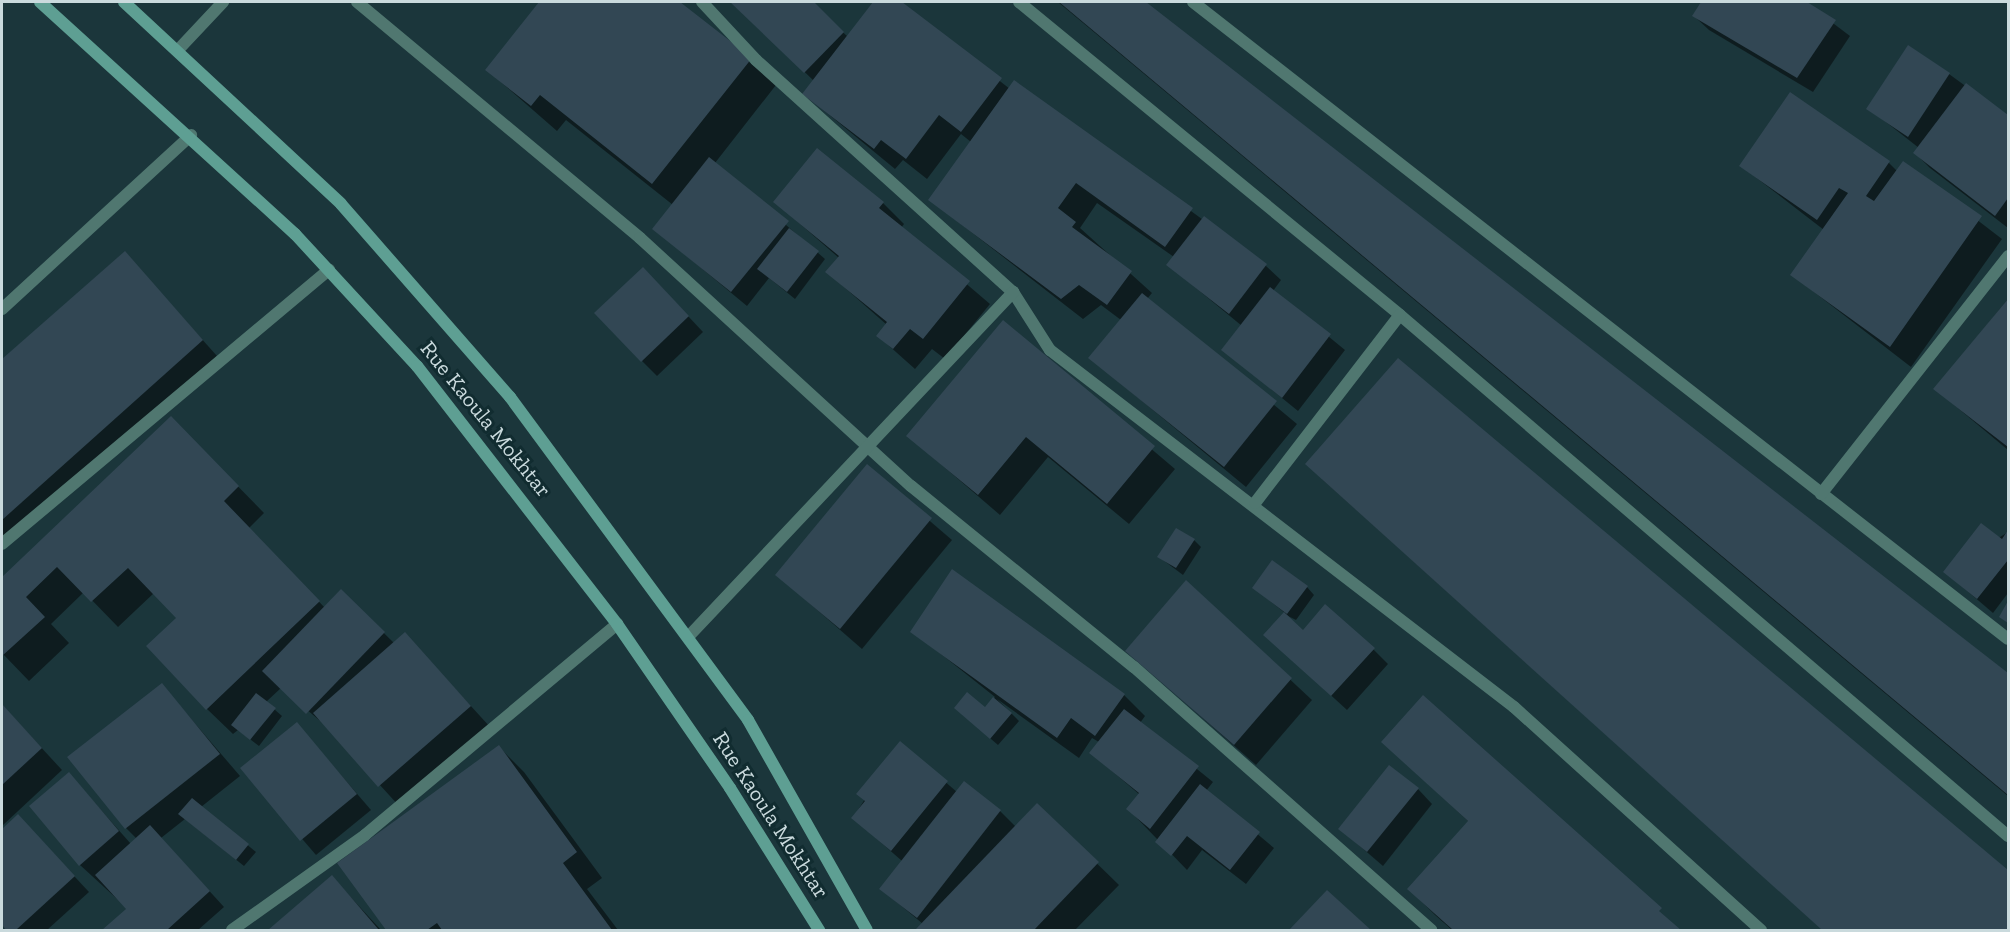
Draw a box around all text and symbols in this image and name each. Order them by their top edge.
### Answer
street label: Rue Kaoula Mokhtar [415,336,557,502]
street label: Rue Kaoula Mokhtar [707,727,835,903]

